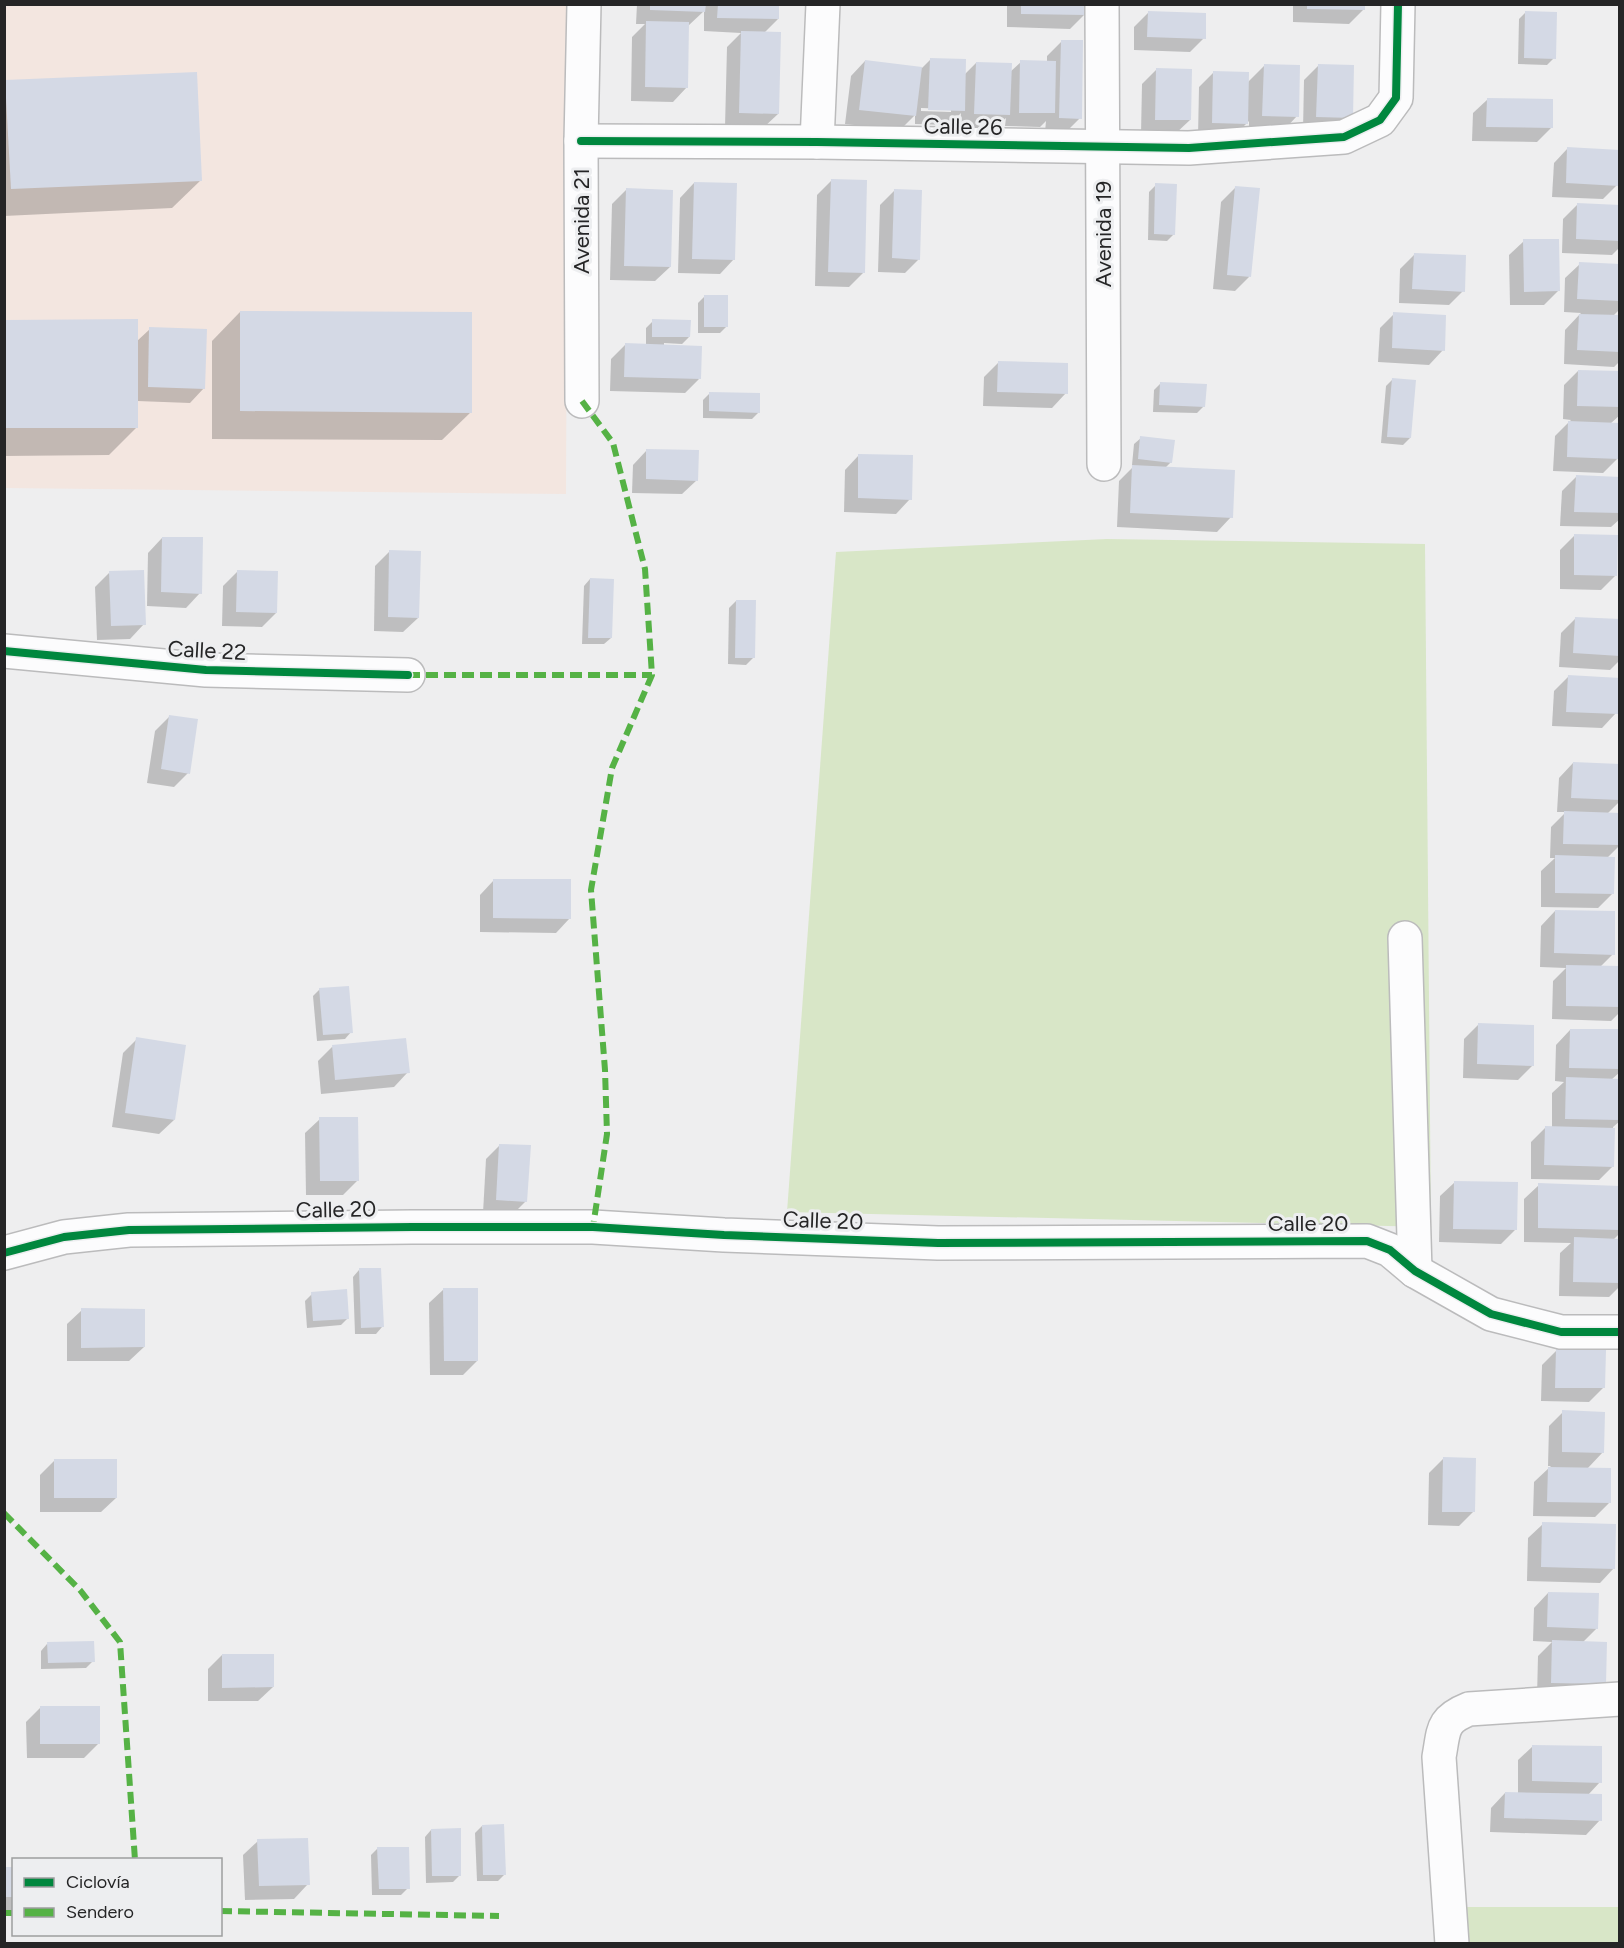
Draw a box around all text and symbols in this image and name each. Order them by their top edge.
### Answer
street label: Calle 26 [923,112,1003,141]
street label: Avenida 21 [568,168,595,274]
street label: Avenida 19 [1090,181,1117,287]
street label: Calle 22 [167,635,247,666]
street label: Calle 20 [295,1195,377,1224]
street label: Calle 20 [782,1206,864,1235]
street label: Calle 20 [1268,1210,1348,1237]
legend [12,1858,222,1936]
text: Ciclovía [66,1871,130,1893]
text: Sendero [66,1901,134,1923]

